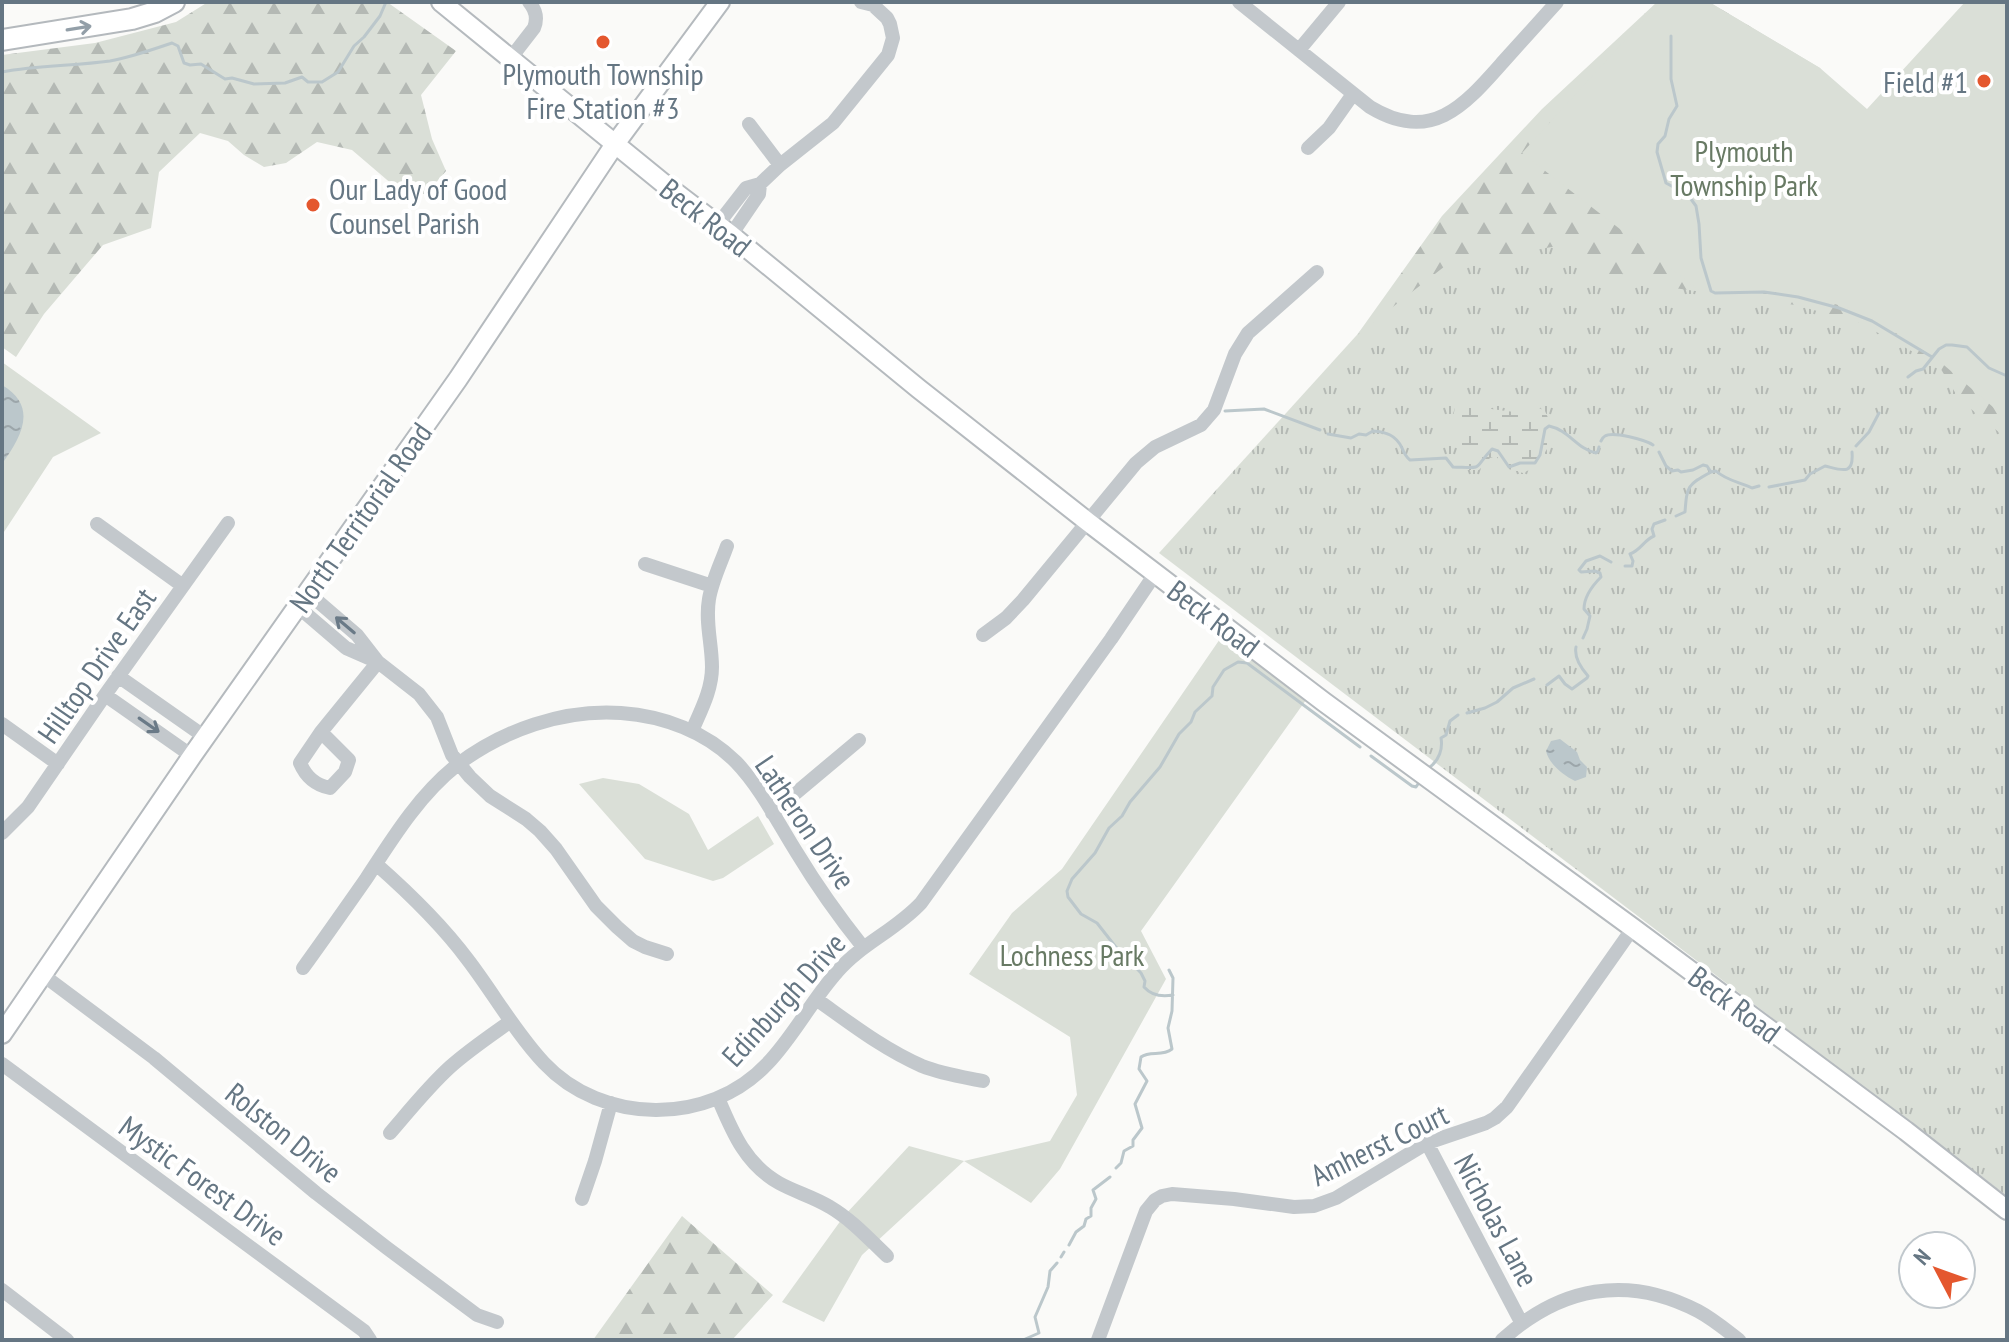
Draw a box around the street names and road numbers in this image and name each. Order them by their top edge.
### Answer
street label: Beck Road [652,169,760,265]
street label: North Territorial Road [280,414,440,620]
street label: Beck Road [1160,571,1268,665]
street label: Hilltop Drive East [28,579,164,750]
street label: Latheron Drive [747,748,865,896]
street label: Edinburgh Drive [713,924,853,1074]
street label: Beck Road [1681,957,1789,1051]
street label: Rolston Drive [218,1073,350,1191]
street label: Amherst Court [1304,1094,1455,1194]
street label: Mystic Forest Drive [112,1106,294,1254]
street label: Nicholas Lane [1446,1147,1548,1293]

